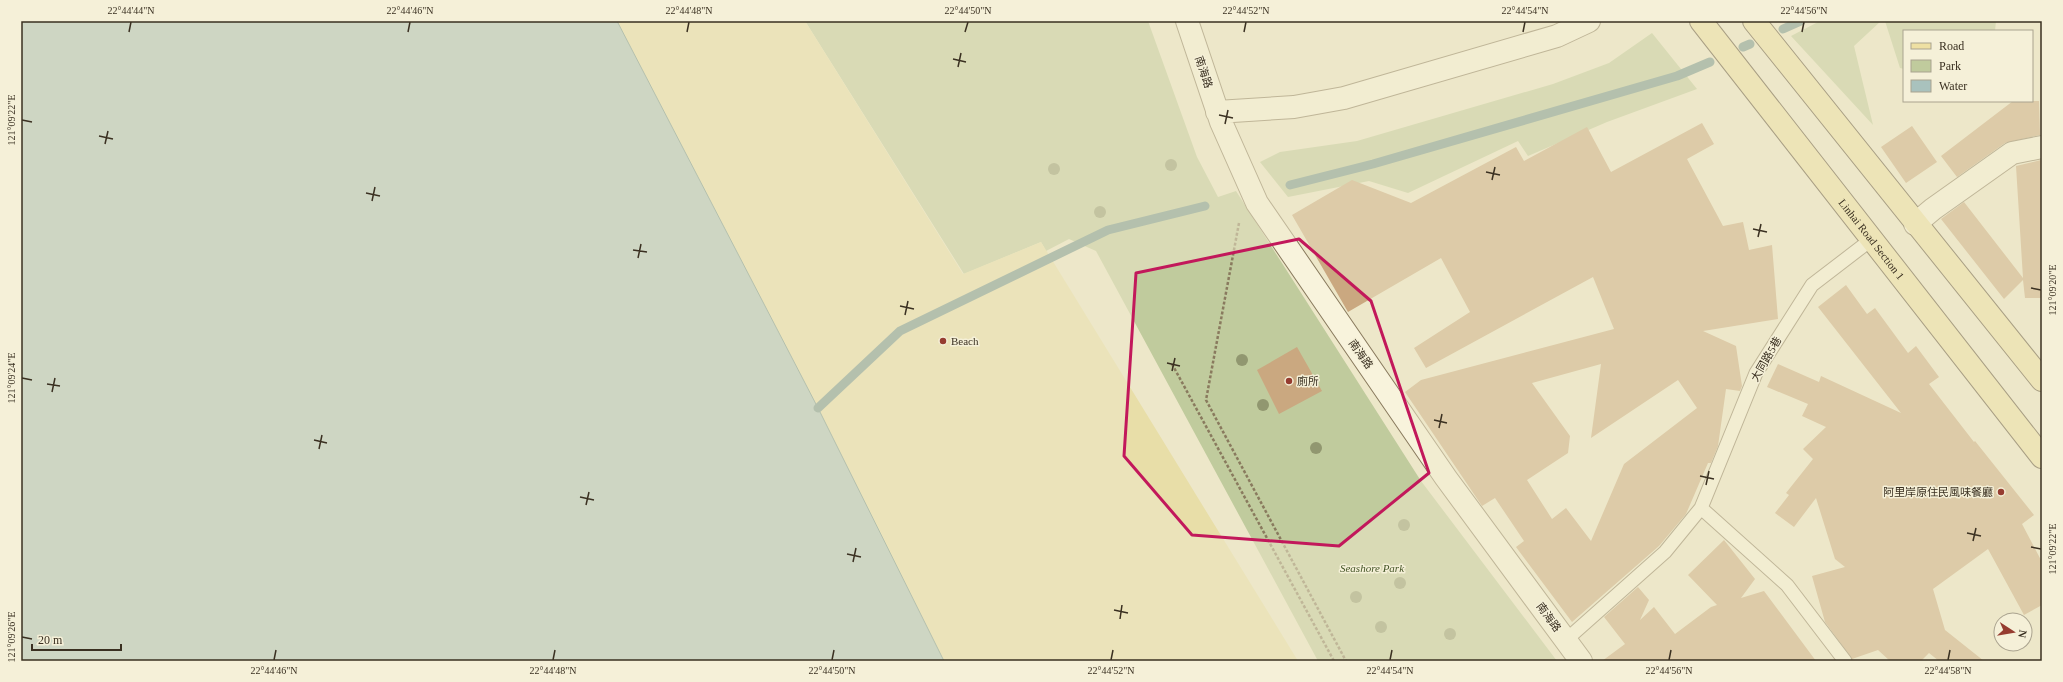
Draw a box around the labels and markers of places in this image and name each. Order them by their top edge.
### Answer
place label: Beach [951,335,979,347]
marker: Beach [938,336,948,346]
place label: 廁所 [1297,375,1319,387]
marker: 廁所 [1284,376,1294,386]
place label: 阿里岸原住民風味餐廳 [1883,486,1993,498]
marker: 阿里岸原住民風味餐廳 [1996,487,2006,497]

